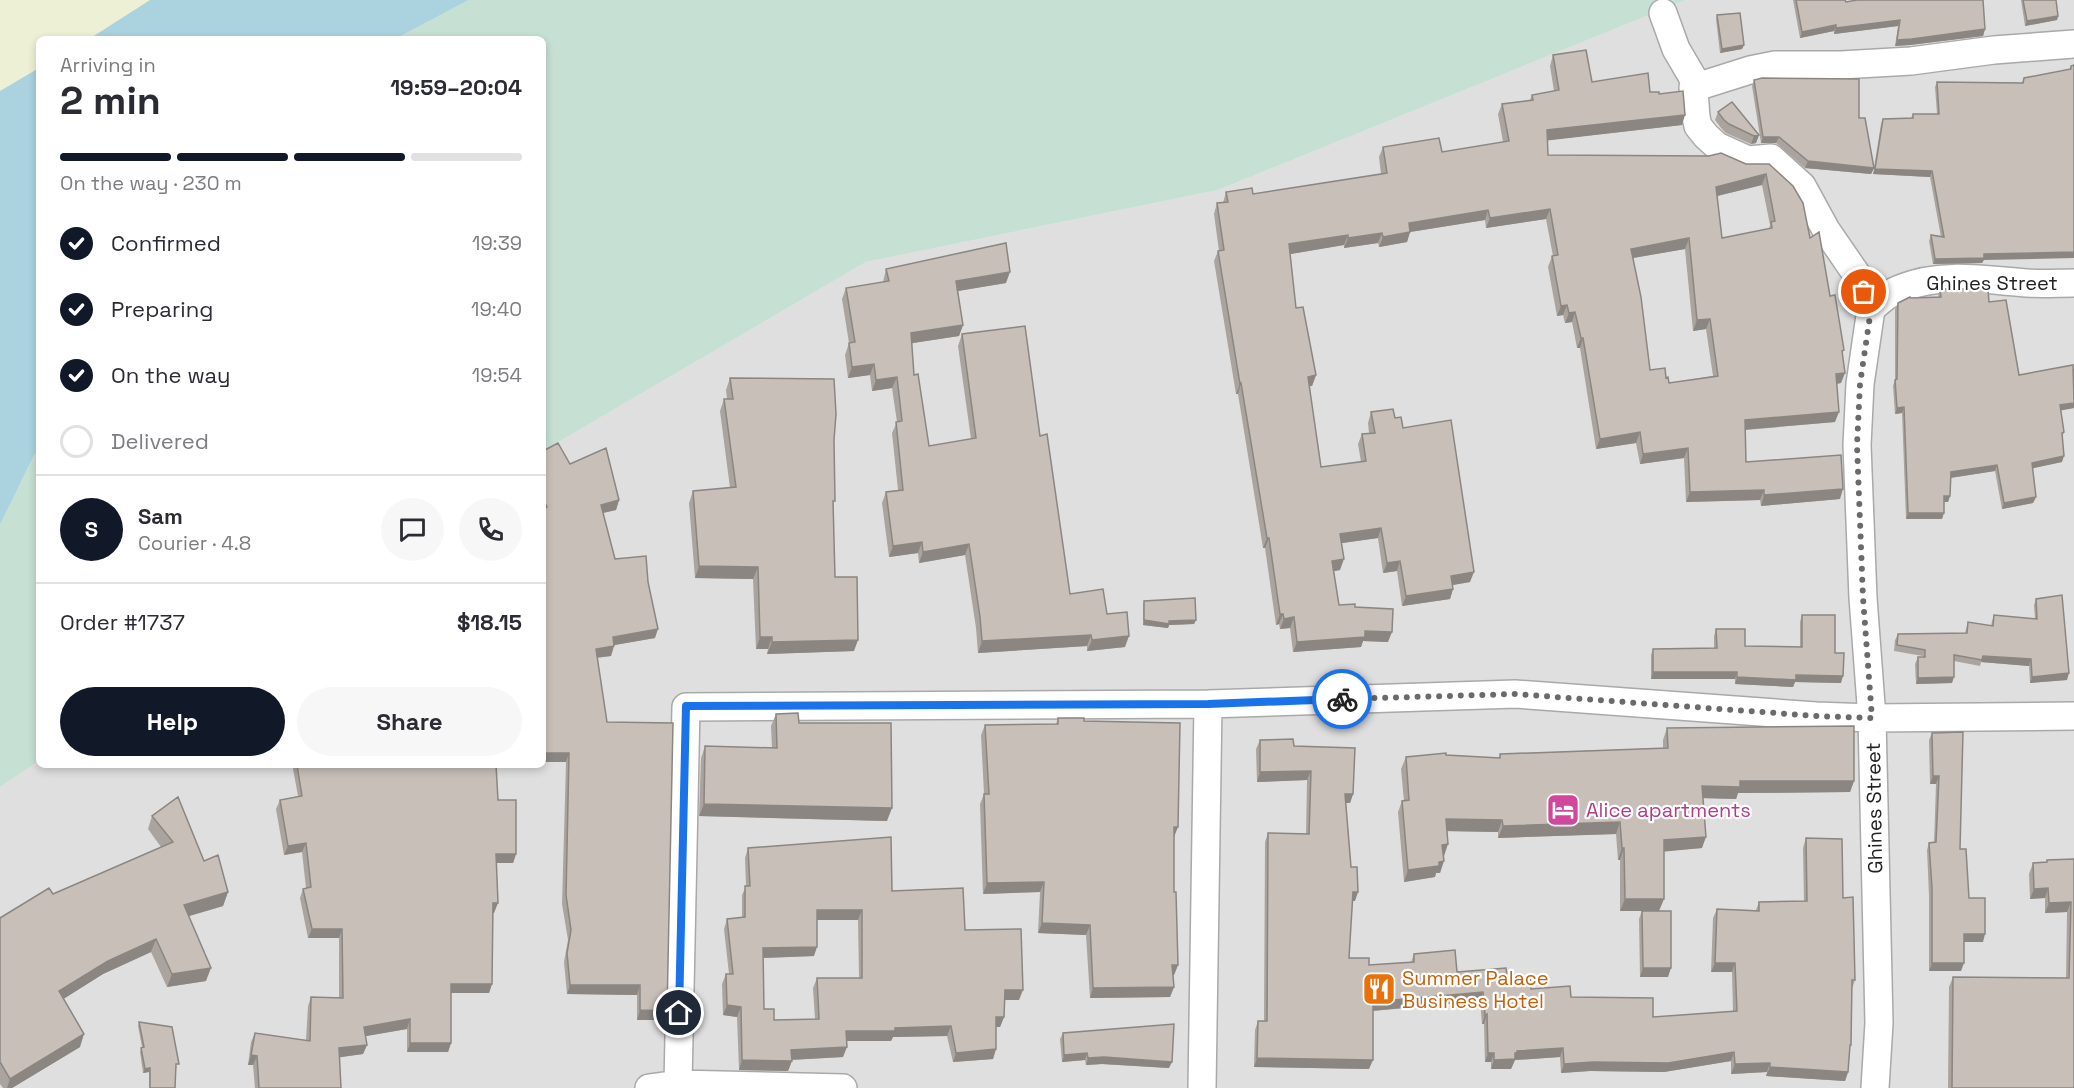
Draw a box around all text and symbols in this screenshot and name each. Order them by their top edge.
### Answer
text: Arriving in [60,52,156,78]
text: 19:59–20:04 [390,73,522,101]
text: 2 min [60,76,161,125]
text: On the way · 230 m [60,170,242,196]
icon: check [60,227,93,260]
text: Confirmed [111,229,221,257]
text: 19:39 [472,230,522,256]
pin [1838,266,1889,317]
street label: Ghines Street [1926,270,2058,296]
icon: bag [1847,275,1880,308]
icon: check [60,293,93,326]
text: Preparing [111,295,213,323]
text: 19:40 [471,296,522,322]
icon: check [60,359,93,392]
text: On the way [111,361,230,389]
text: 19:54 [472,362,522,388]
text: Delivered [111,427,209,455]
button: chat [381,498,444,561]
button: phone [459,498,522,561]
text: Sam [138,502,183,530]
text: S [85,515,98,543]
text: Courier · 4.8 [138,530,251,556]
text: Order #1737 [60,608,185,636]
text: $18.15 [457,608,522,636]
courier [1312,669,1372,729]
icon: bike [1326,683,1359,716]
button: Help [60,687,285,756]
button: Share [297,687,522,756]
street label: Ghines Street [1860,742,1888,874]
hotel icon: Alice apartments [1545,792,1581,828]
place label: Alice apartments [1586,797,1751,823]
place label: Summer Palace Business Hotel [1402,965,1549,1014]
restaurant icon: Summer Palace Business Hotel [1361,971,1397,1007]
pin [653,987,704,1038]
icon: home [662,996,695,1029]

